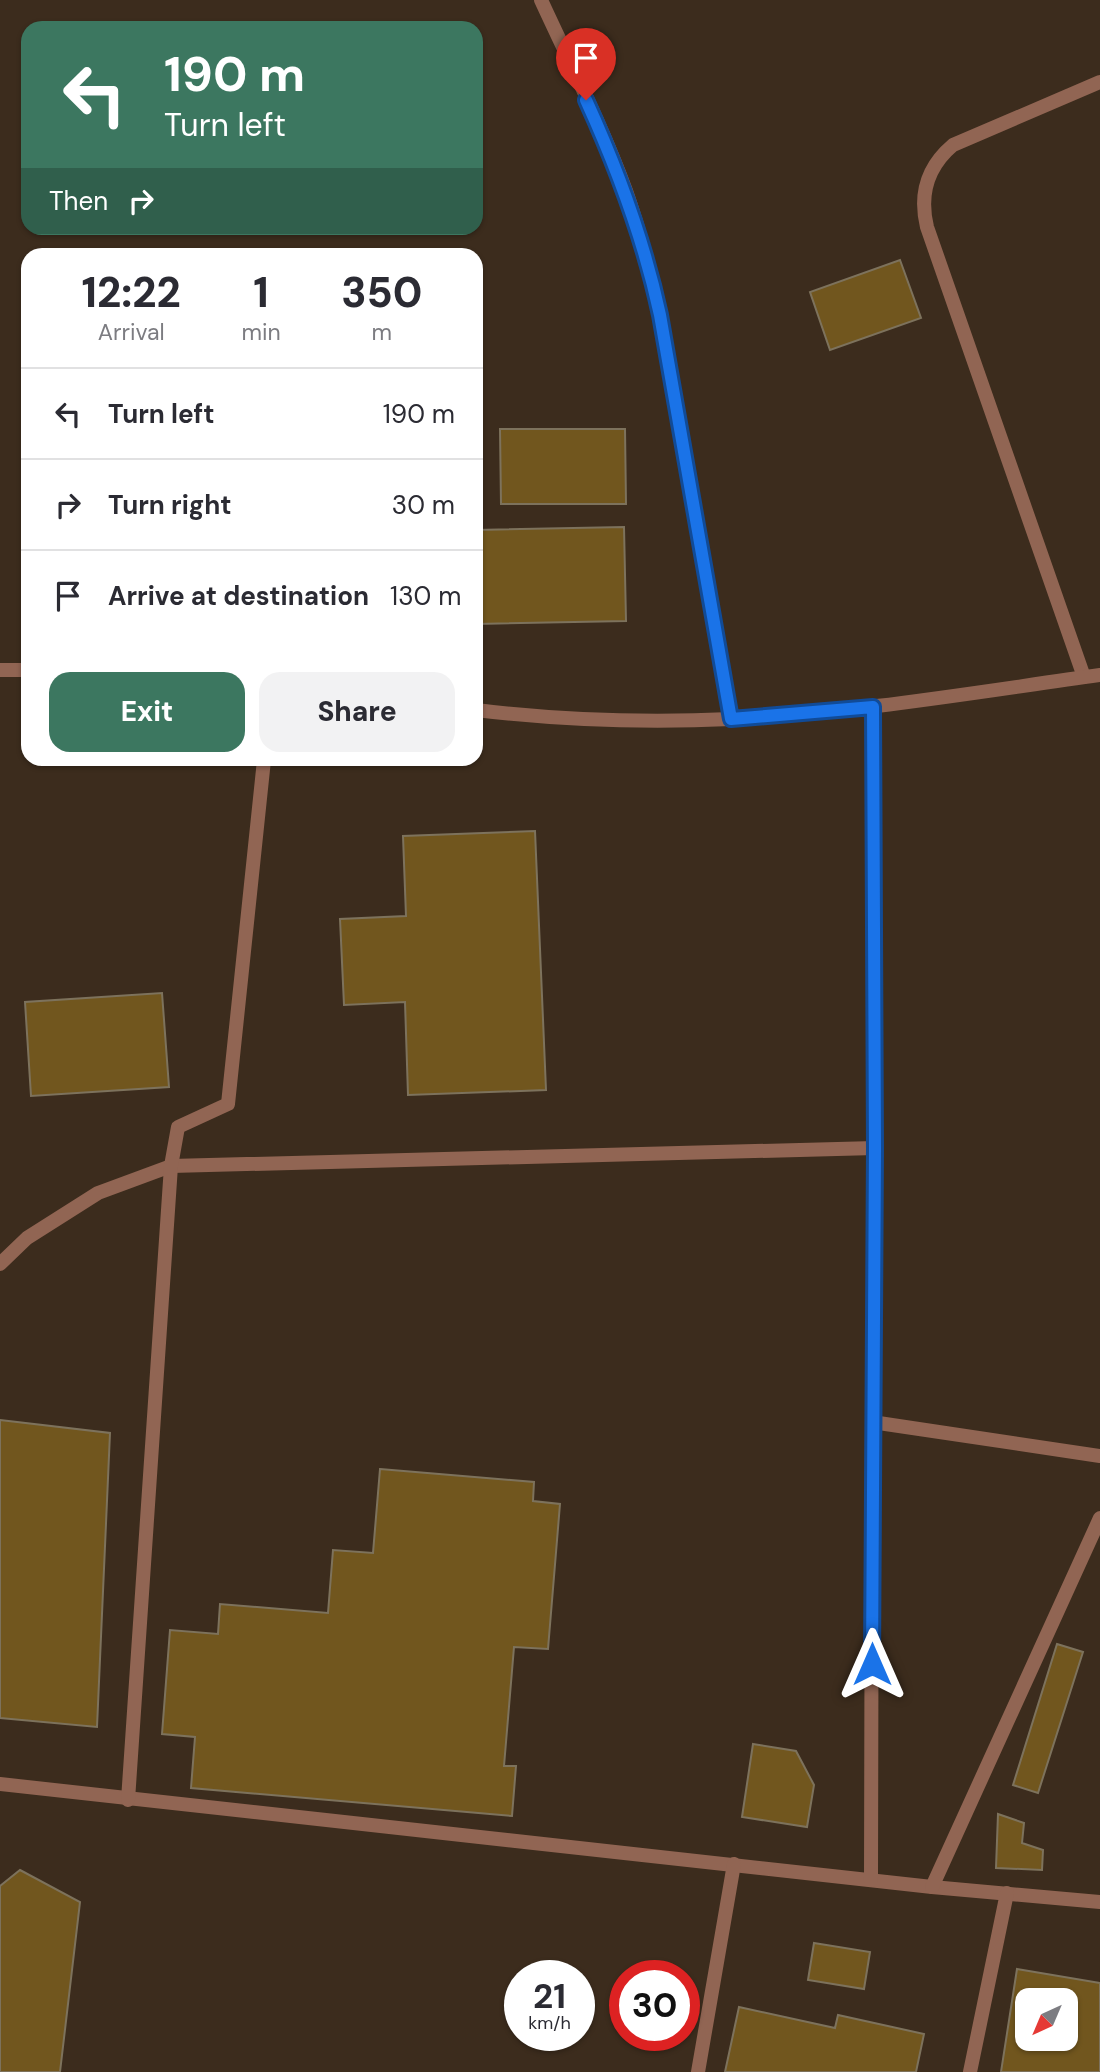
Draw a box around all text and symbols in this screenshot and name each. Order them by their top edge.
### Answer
pin [556,28,616,100]
icon: arrive [567,39,605,77]
text: 190 m [164,42,305,106]
icon: left [49,49,140,140]
text: Turn left [164,104,286,146]
icon: right [122,182,160,220]
text: Then [49,184,108,218]
text: 12:22 [82,265,181,320]
text: 1 [253,265,269,320]
text: 350 [341,265,422,320]
text: Arrival [98,317,165,347]
text: min [241,317,281,347]
text: m [372,317,392,347]
icon: left [49,395,87,433]
text: Turn left [108,397,215,431]
text: 190 m [383,397,455,431]
icon: right [49,486,87,524]
text: Turn right [108,488,232,522]
text: 30 m [392,488,455,522]
icon: arrive [49,577,87,615]
text: Arrive at destination [108,579,369,613]
text: 130 m [390,579,461,613]
button: Exit [49,672,245,752]
button: Share [259,672,455,752]
position arrow [835,1627,909,1701]
speed limit sign: 30 [609,1960,700,2051]
text: 21 [533,1973,566,2019]
north arrow [1015,1988,1078,2051]
map controls [1015,1988,1078,2051]
text: km/h [528,2011,571,2035]

